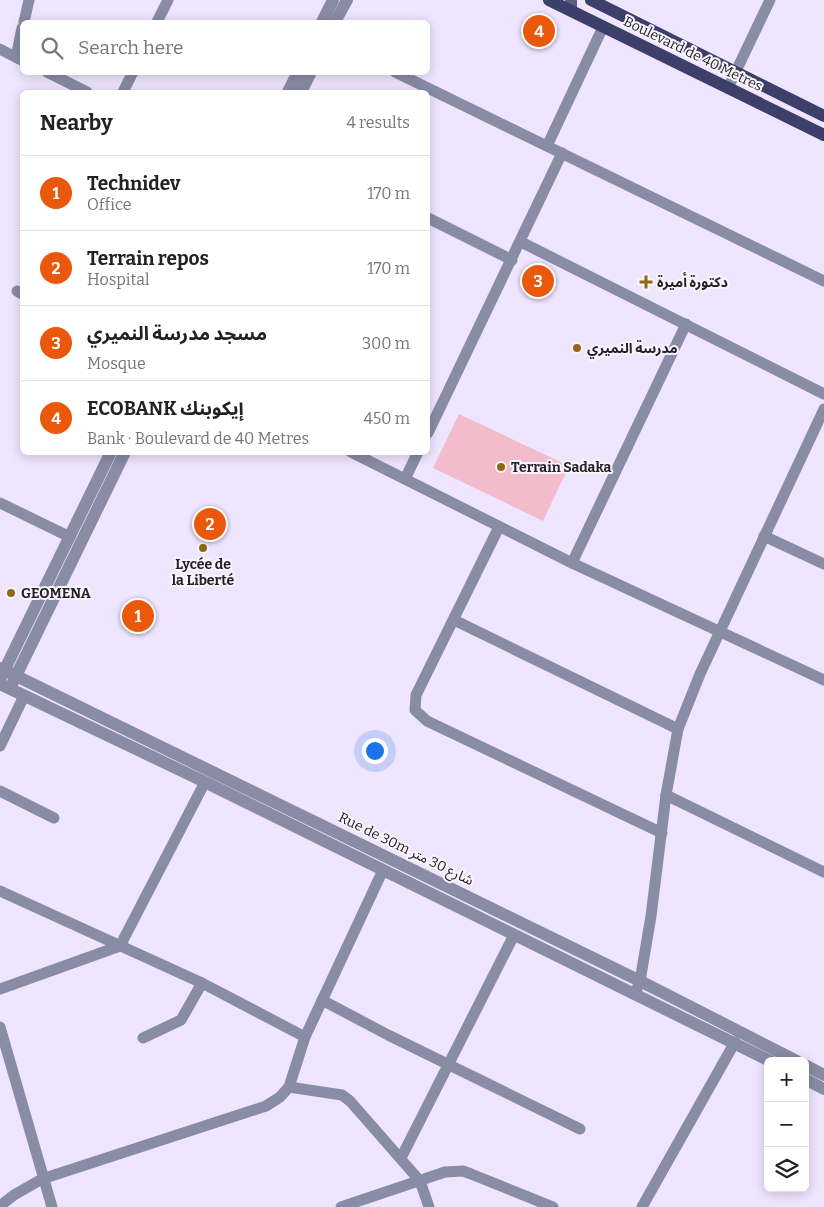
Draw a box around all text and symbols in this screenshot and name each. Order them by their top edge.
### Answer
pin: 4 [523,12,555,50]
street label: Boulevard de 40 Metres [621,13,765,95]
search box [20,20,430,75]
icon: search [38,34,66,62]
text: Search here [78,36,183,59]
text: Nearby [40,110,113,136]
text: 4 results [347,113,410,132]
text: Technidev [87,172,180,195]
text: 1 [53,184,59,203]
text: 170 m [367,184,410,203]
text: Office [87,195,132,214]
text: Terrain repos [87,247,209,270]
text: 2 [51,259,61,278]
text: 170 m [367,259,410,278]
pin: 3 [522,262,554,300]
text: Hospital [87,270,150,289]
place label: دكتورة أميرة [657,272,728,291]
marker: دكتورة أميرة [639,275,653,289]
text: مسجد مدرسة النميري [87,322,267,345]
text: 3 [51,334,61,353]
text: 300 m [362,334,410,353]
place label: مدرسة النميري [587,340,678,359]
marker: مدرسة النميري [571,342,583,354]
text: Mosque [87,354,146,373]
text: ECOBANK إيكوبنك [87,397,244,420]
text: 4 [51,409,61,428]
text: 450 m [363,409,410,428]
text: Bank · Boulevard de 40 Metres [87,429,309,448]
place label: Terrain Sadaka [511,459,611,476]
marker: Terrain Sadaka [495,461,507,473]
pin: 2 [194,505,226,543]
marker: Lycée de la Liberté [197,542,209,554]
place label: Lycée de la Liberté [172,556,234,589]
place label: GEOMENA [21,585,91,602]
marker: GEOMENA [5,587,17,599]
pin: 1 [122,597,154,635]
your location [362,738,388,764]
street label: Rue de 30m شارع 30 متر [335,809,476,891]
map controls [764,1057,809,1192]
button: + [764,1057,809,1102]
button: − [764,1102,809,1147]
button: layers [764,1147,809,1192]

